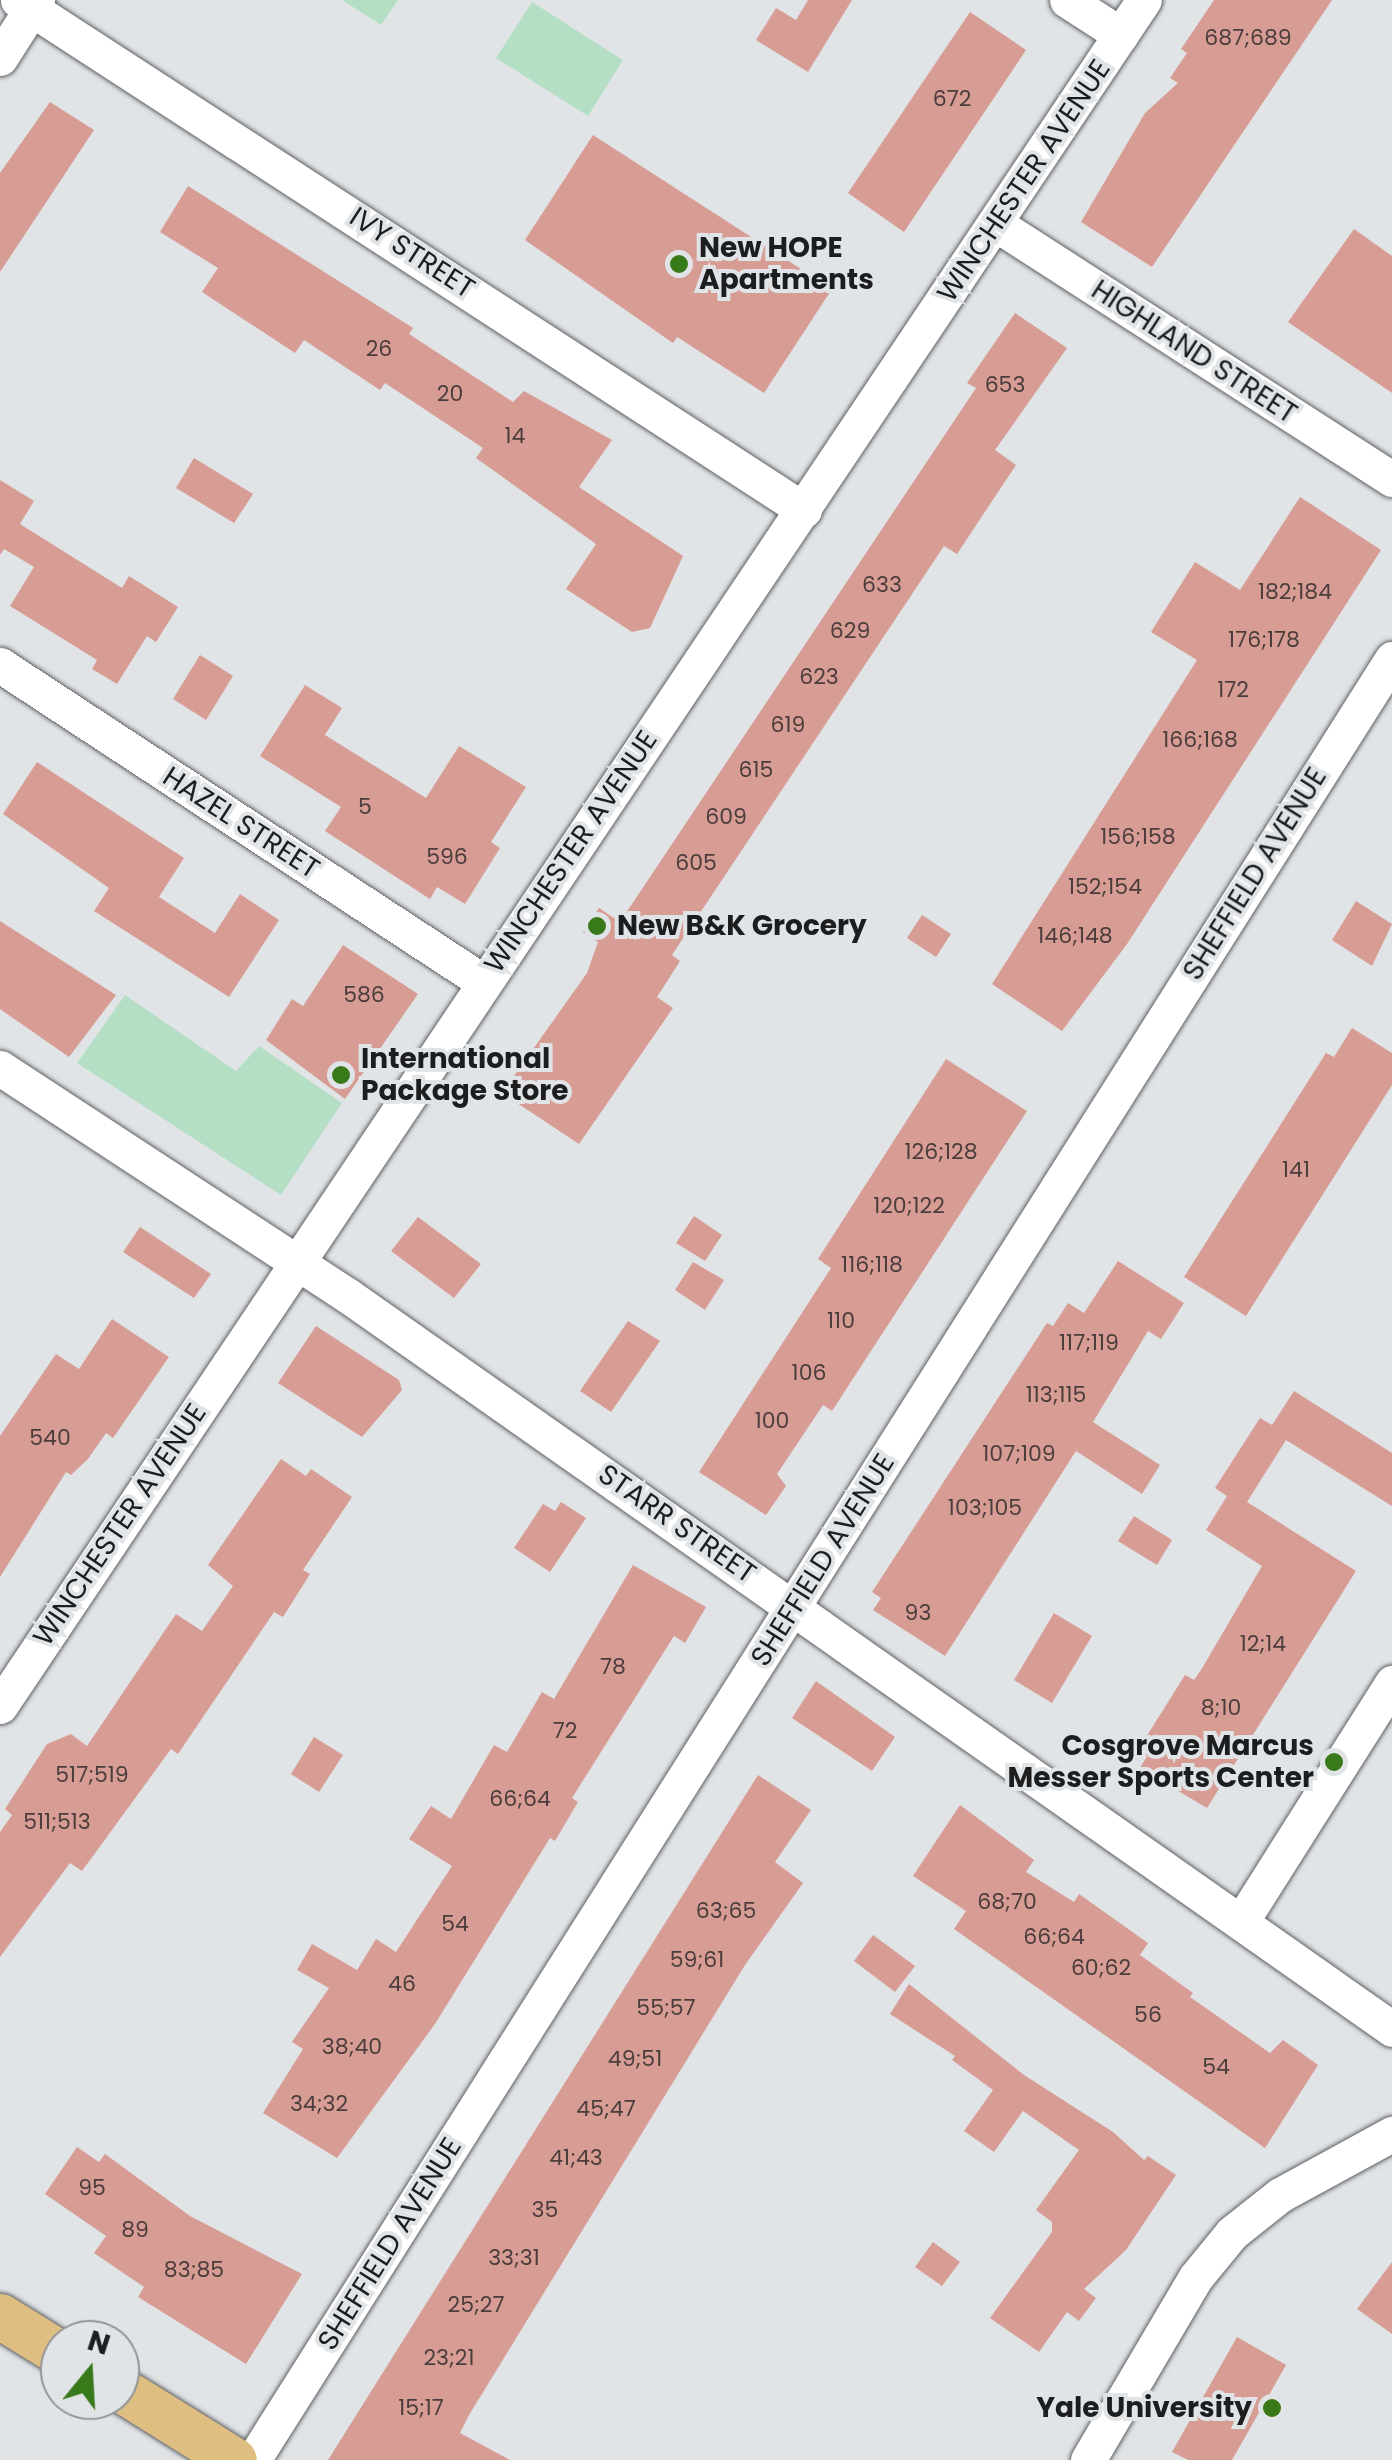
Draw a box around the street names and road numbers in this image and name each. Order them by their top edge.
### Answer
street label: WINCHESTER AVENUE [930,54,1118,308]
street label: IVY STREET [343,200,481,306]
street label: HIGHLAND STREET [1085,273,1303,431]
street label: WINCHESTER AVENUE [477,725,665,979]
street label: HAZEL STREET [156,760,326,886]
street label: SHEFFIELD AVENUE [1176,762,1334,986]
street label: WINCHESTER AVENUE [26,1398,214,1652]
street label: SHEFFIELD AVENUE [744,1448,902,1672]
street label: STARR STREET [592,1457,762,1591]
street label: SHEFFIELD AVENUE [311,2132,469,2356]

